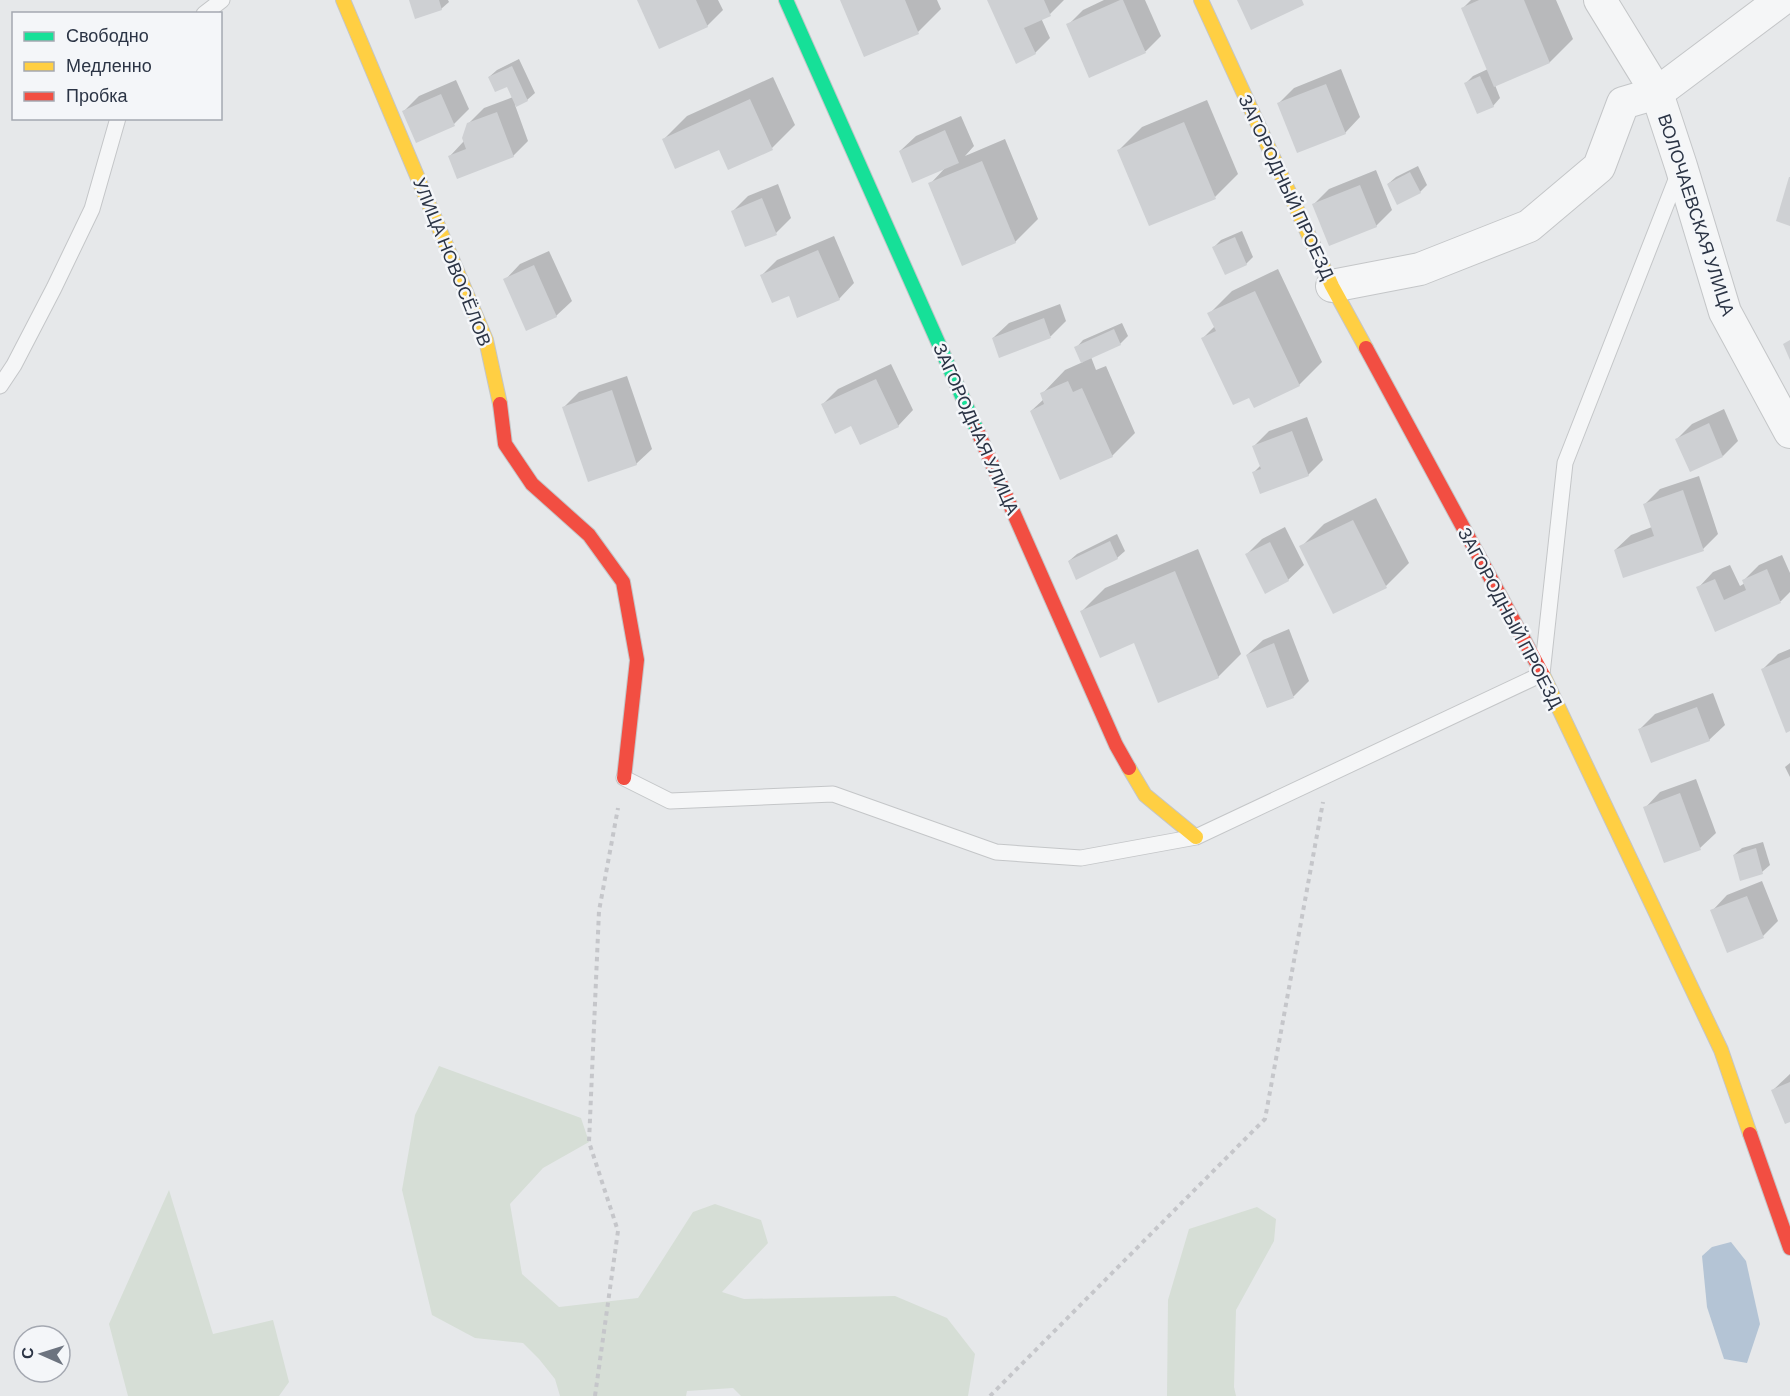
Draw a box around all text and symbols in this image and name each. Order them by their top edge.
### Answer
legend [12,12,222,120]
text: Свободно [66,24,149,46]
text: Медленно [66,54,152,76]
text: Пробка [66,84,129,106]
street label: ЗАГОРОДНЫЙ ПРОЕЗД [1234,91,1340,283]
street label: ВОЛОЧАЕВСКАЯ УЛИЦА [1654,111,1740,318]
street label: УЛИЦА НОВОСЁЛОВ [409,174,497,349]
street label: ЗАГОРОДНАЯ УЛИЦА [929,339,1025,518]
street label: ЗАГОРОДНЫЙ ПРОЕЗД [1454,523,1568,712]
north arrow [12,1324,72,1384]
text: С [17,1346,36,1359]

